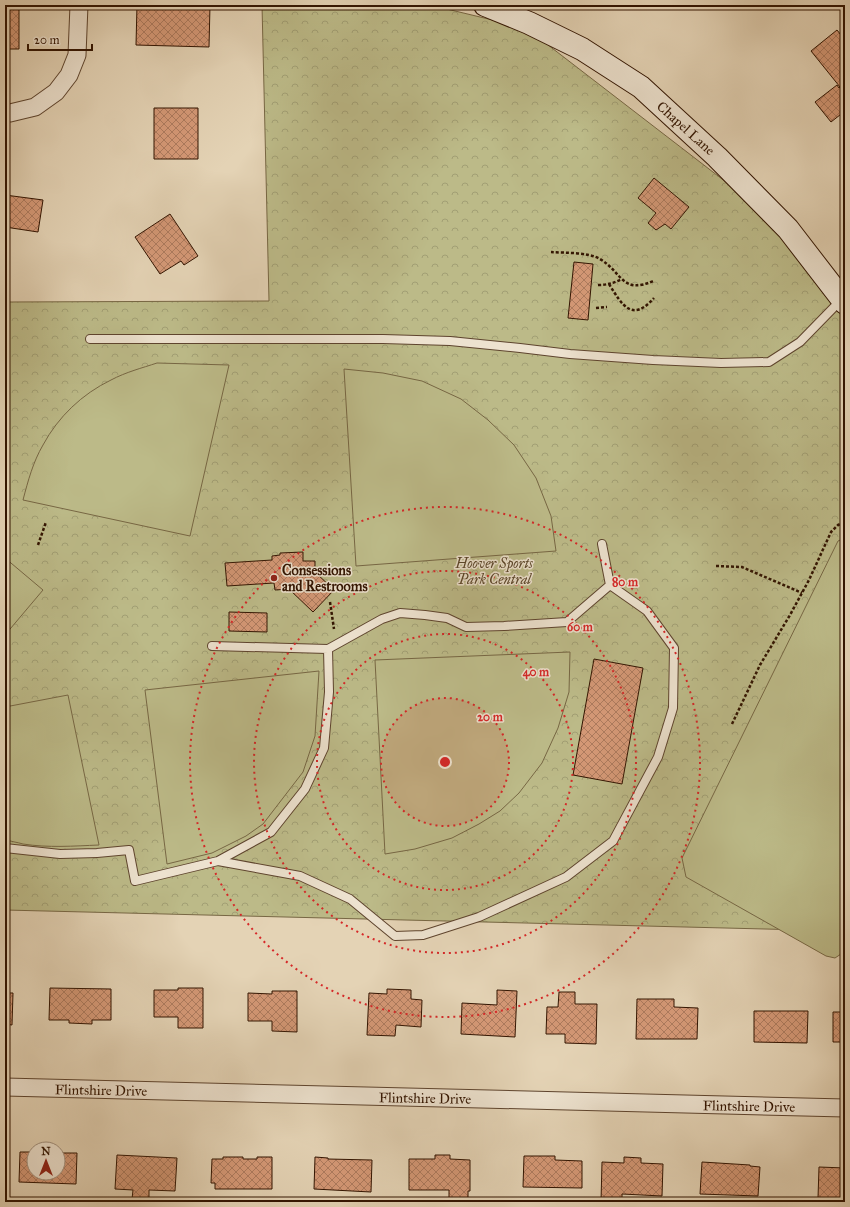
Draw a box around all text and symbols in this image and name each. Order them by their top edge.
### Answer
scale bar [28,26,92,52]
text: 20 m [34,33,60,47]
street label: Chapel Lane [653,98,718,159]
park label: Hoover Sports Park Central [454,555,534,588]
place label: Consessions and Restrooms [282,562,368,595]
marker: Consessions and Restrooms [269,573,279,583]
text: 80 m [612,575,639,589]
text: 60 m [567,620,594,634]
text: 40 m [523,665,550,680]
text: 20 m [477,710,504,724]
centre of rings [438,755,452,769]
street label: Flintshire Drive [55,1081,147,1100]
street label: Flintshire Drive [379,1089,471,1108]
street label: Flintshire Drive [703,1097,795,1116]
north arrow [26,1141,66,1181]
text: N [41,1145,51,1158]

